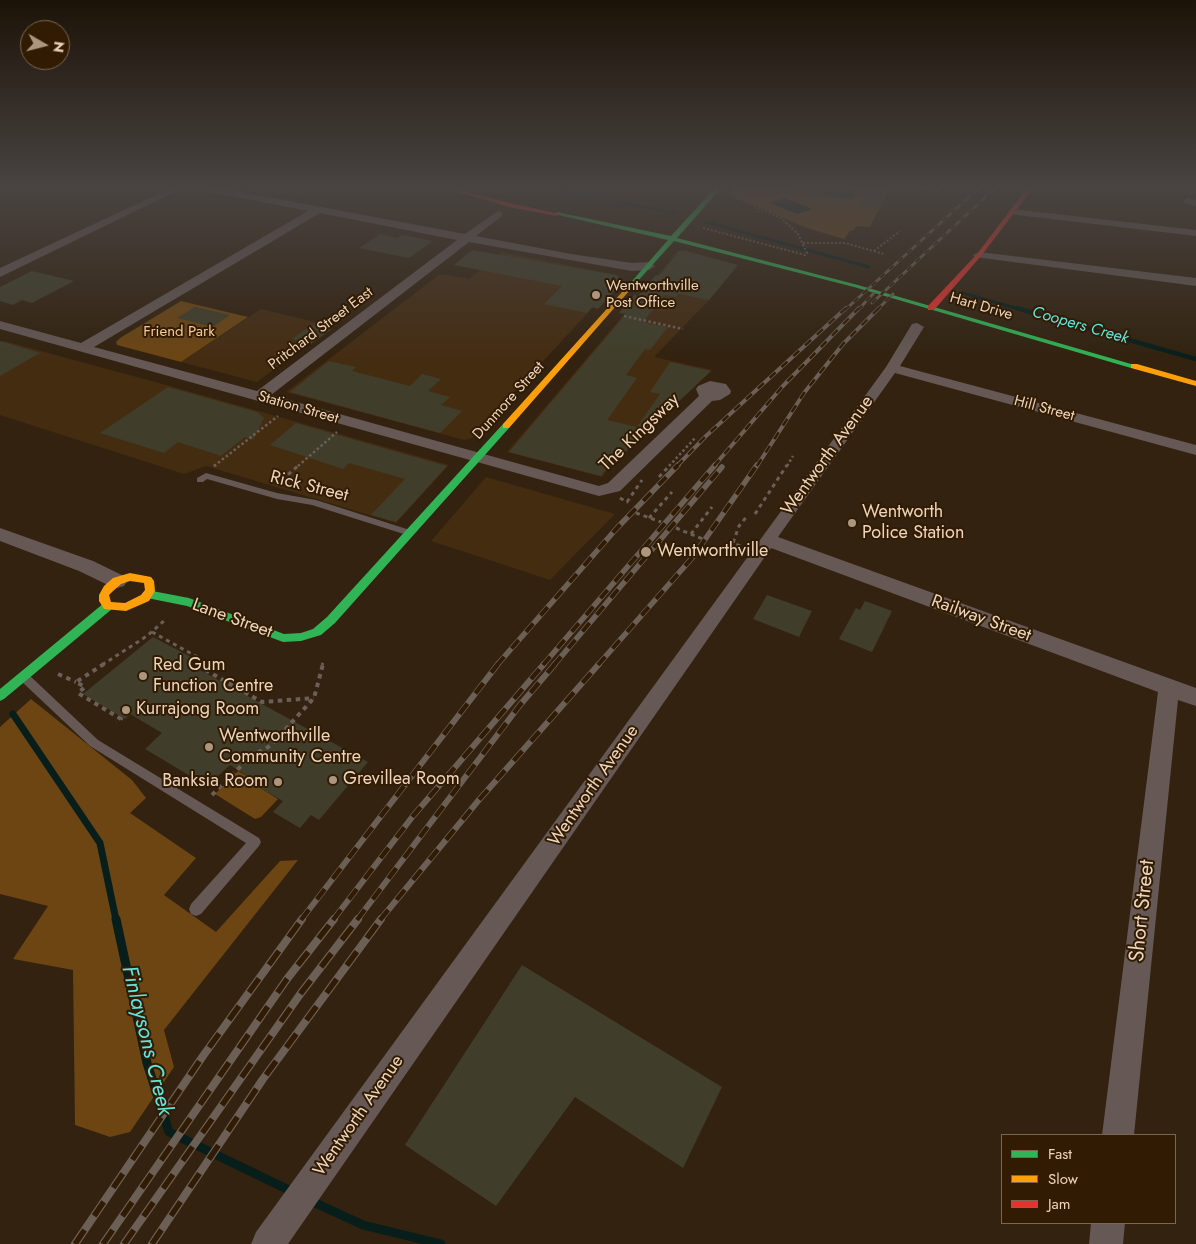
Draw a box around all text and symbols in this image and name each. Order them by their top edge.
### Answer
north arrow [20,20,70,70]
text: N [48,40,70,54]
place label: Wentworthville Post Office [606,277,699,312]
street label: Pritchard Street East [265,284,377,374]
marker: Wentworthville Post Office [590,289,602,301]
street label: Hart Drive [948,289,1014,325]
water label: Coopers Creek [1030,303,1130,349]
park label: Friend Park [143,323,215,341]
street label: Dunmore Street [469,358,549,444]
street label: Station Street [256,388,340,428]
street label: The Kingsway [595,389,685,477]
street label: Wentworth Avenue [777,392,879,520]
street label: Hill Street [1012,392,1076,426]
street label: Rick Street [268,467,350,507]
place label: Wentworth Police Station [862,502,964,544]
marker: Wentworth Police Station [846,517,858,529]
place label: Wentworthville [657,541,768,563]
marker: Wentworthville [639,545,653,559]
street label: Railway Street [928,591,1034,647]
street label: Lane Street [189,595,275,643]
place label: Red Gum Function Centre [153,655,273,698]
marker: Red Gum Function Centre [137,670,149,682]
place label: Kurrajong Room [136,699,259,721]
marker: Kurrajong Room [120,704,132,716]
street label: Wentworth Avenue [544,721,644,851]
place label: Wentworthville Community Centre [219,726,361,769]
marker: Wentworthville Community Centre [203,741,215,753]
place label: Grevillea Room [343,769,460,791]
place label: Banksia Room [162,771,268,793]
marker: Grevillea Room [327,774,339,786]
marker: Banksia Room [272,776,284,788]
street label: Short Street [1125,859,1161,963]
water label: Finlaysons Creek [115,963,177,1119]
street label: Wentworth Avenue [309,1051,409,1181]
legend [1001,1134,1176,1224]
text: Fast [1048,1143,1072,1165]
text: Slow [1048,1168,1078,1190]
text: Jam [1048,1193,1071,1215]

